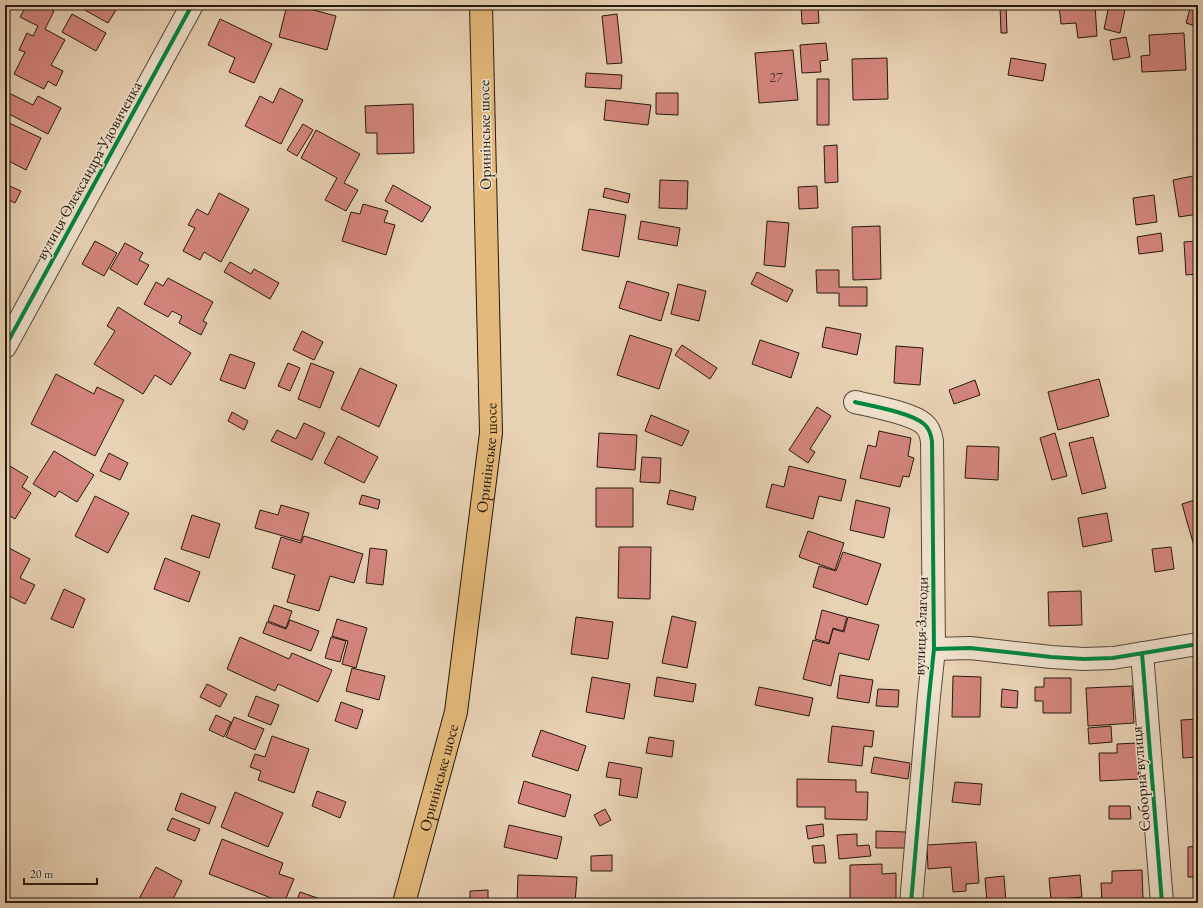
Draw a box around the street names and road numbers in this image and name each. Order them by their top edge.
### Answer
street label: вулиця Олександра Удовиченка [30,77,147,263]
street label: Оринінське шосе [473,80,496,190]
street label: Оринінське шосе [471,403,502,514]
street label: вулиця Злагоди [908,576,933,676]
street label: Оринінське шосе [414,722,463,834]
street label: Соборна вулиця [1125,725,1156,833]

